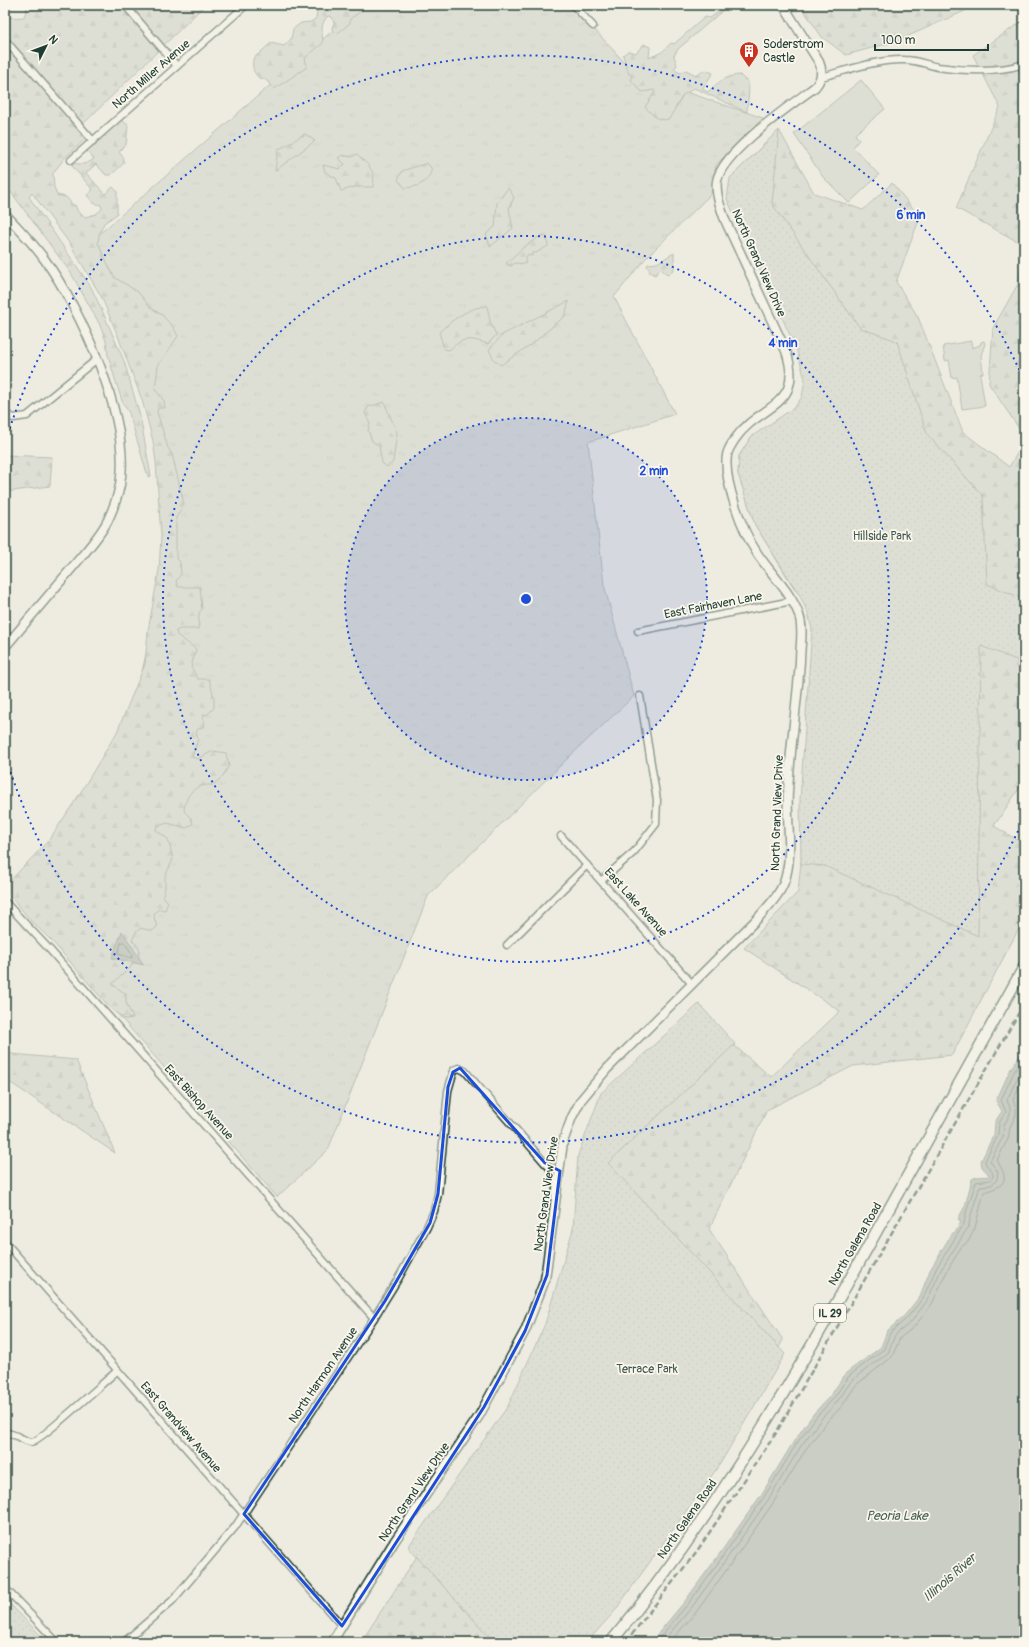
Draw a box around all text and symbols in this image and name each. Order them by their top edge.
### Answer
north arrow [26,26,66,66]
scale bar [875,26,988,52]
text: N [46,33,61,47]
text: 100 m [881,33,916,48]
street label: North Miller Avenue [109,36,193,112]
place label: Soderstrom Castle [763,37,824,66]
building icon: Soderstrom Castle [738,40,760,68]
street label: North Grand View Drive [728,207,789,319]
text: 6 min [896,208,926,223]
text: 4 min [767,336,798,351]
text: 2 min [640,464,669,479]
park label: Hillside Park [853,529,911,544]
street label: East Fairhaven Lane [663,589,763,622]
centre of rings [519,592,533,606]
street label: North Grand View Drive [768,755,787,871]
street label: East Lake Avenue [601,865,670,940]
street label: East Bishop Avenue [161,1062,236,1143]
street label: North Grand View Drive [531,1135,562,1253]
street label: North Galena Road [825,1200,885,1289]
road number: IL 29 [814,1304,846,1322]
street label: North Harmon Avenue [286,1324,361,1426]
park label: Terrace Park [616,1362,678,1377]
street label: East Grandview Avenue [137,1379,224,1476]
street label: North Grand View Drive [376,1440,453,1545]
street label: North Galena Road [654,1476,721,1562]
water label: Peoria Lake [866,1508,929,1524]
water label: Illinois River [920,1549,981,1605]

